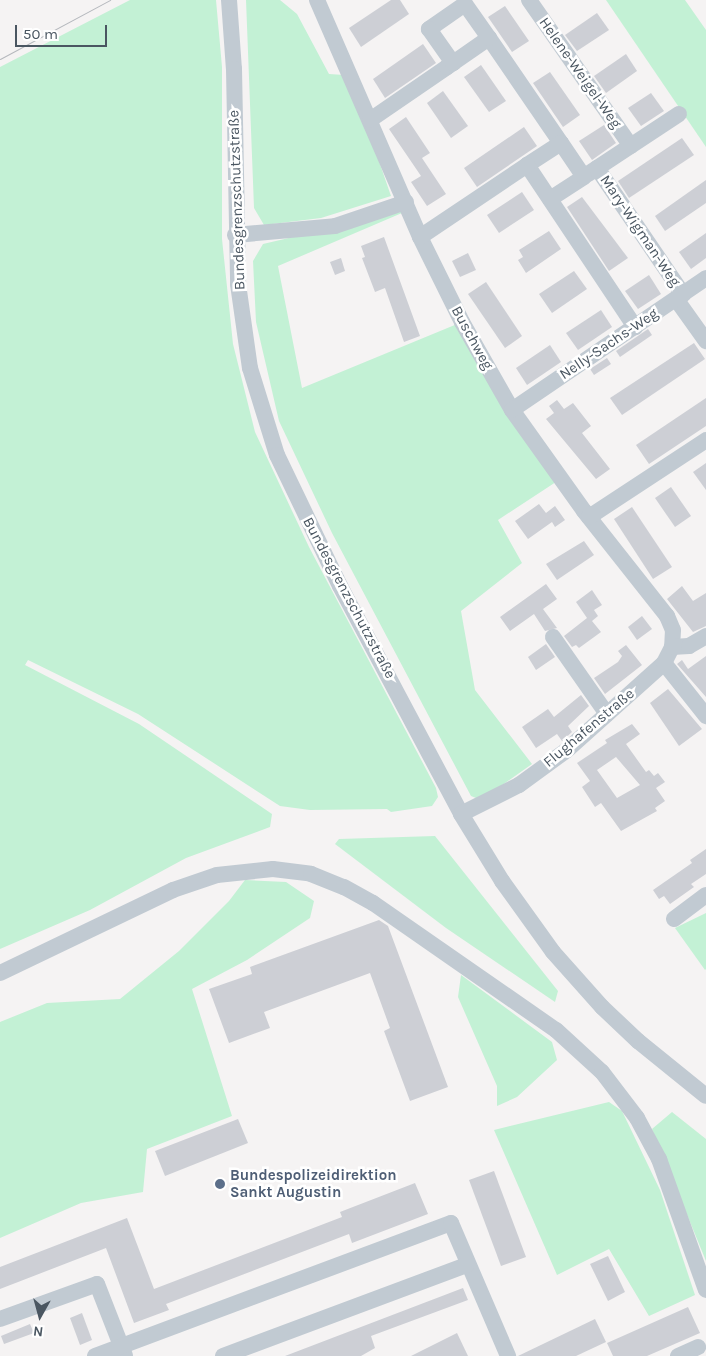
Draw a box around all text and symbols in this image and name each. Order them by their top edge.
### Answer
street label: Helene-Weigel-Weg [535,14,625,132]
scale bar [18,15,110,47]
text: 50 m [23,25,58,43]
street label: Bundesgrenzschutzstraße [225,110,249,290]
street label: Mary-Wigman-Weg [596,172,684,290]
street label: Buschweg [447,303,497,373]
street label: Nelly-Sachs-Weg [556,304,662,384]
street label: Bundesgrenzschutzstraße [299,514,399,682]
street label: Flughafenstraße [540,685,638,771]
place label: Bundespolizeidirektion Sankt Augustin [230,1166,396,1201]
marker: Bundespolizeidirektion Sankt Augustin [214,1178,226,1190]
north arrow [15,1291,65,1341]
text: N [32,1322,44,1340]

